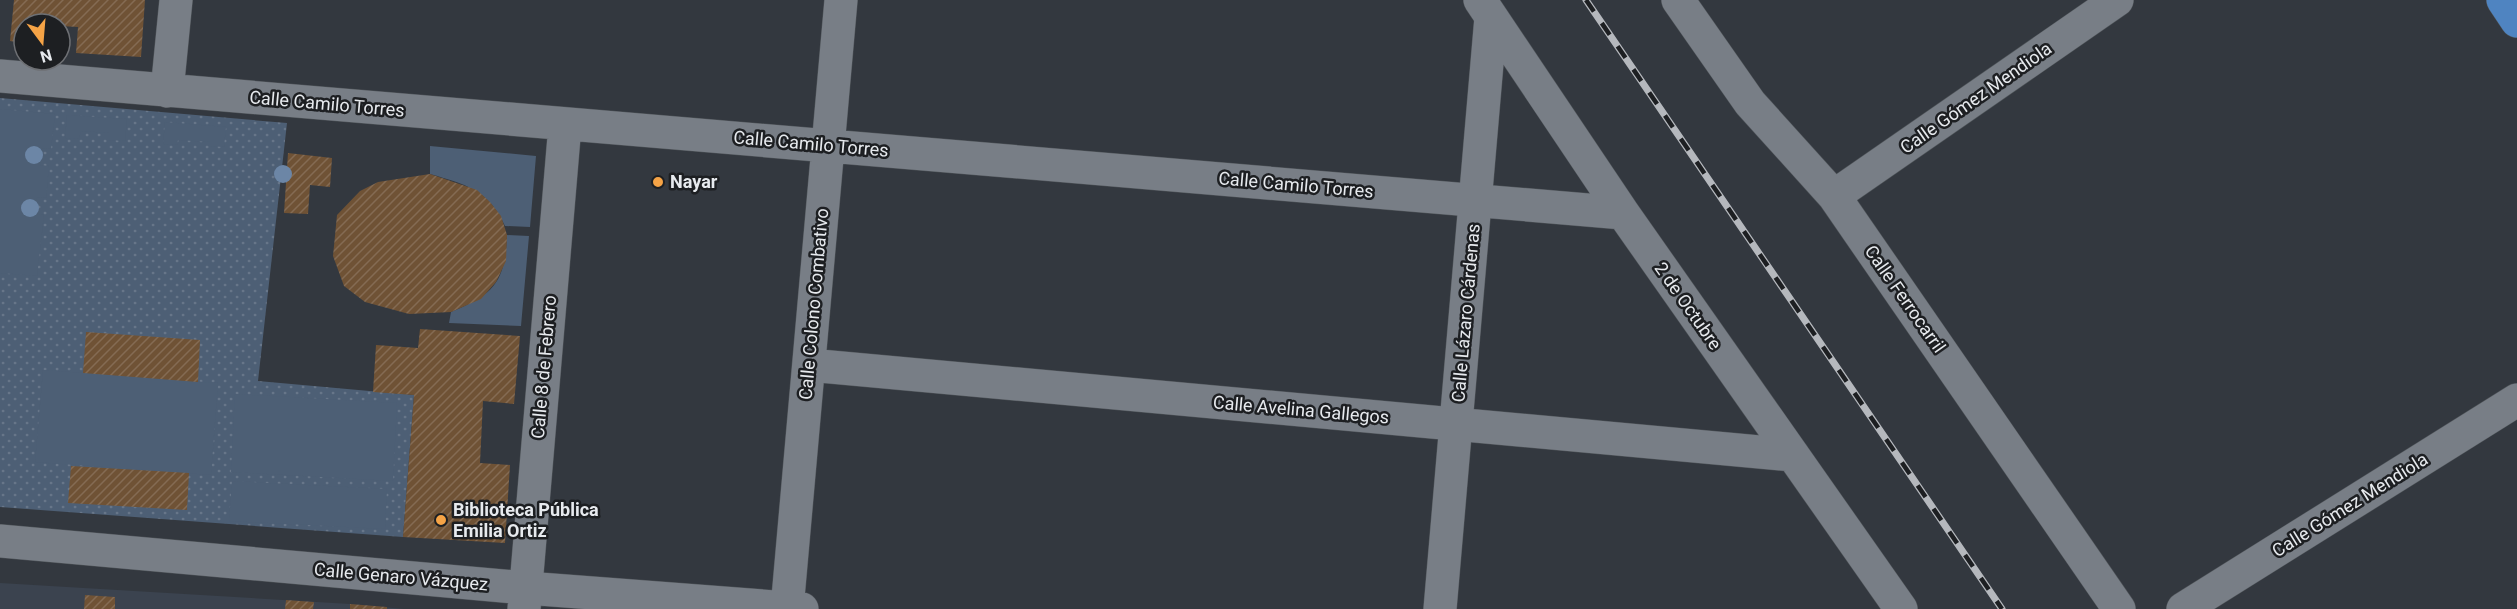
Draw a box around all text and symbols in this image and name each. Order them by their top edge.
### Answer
north arrow [12,12,72,72]
street label: Calle Gómez Mendiola [1896,37,2055,158]
text: N [38,45,54,67]
street label: Calle Camilo Torres [249,86,406,121]
street label: Calle Camilo Torres [733,126,890,161]
street label: Calle Camilo Torres [1218,167,1375,202]
place label: Nayar [670,171,718,192]
marker: Nayar [651,175,665,189]
street label: Calle Colono Combativo [795,207,832,401]
street label: Calle Lázaro Cárdenas [1447,223,1484,403]
street label: Calle Ferrocarril [1861,241,1950,356]
street label: 2 de Octubre [1651,258,1726,353]
street label: Calle 8 de Febrero [527,294,560,440]
street label: Calle Avelina Gallegos [1212,391,1390,428]
street label: Calle Gómez Mendiola [2268,448,2431,561]
place label: Biblioteca Pública Emilia Ortiz [453,499,599,541]
marker: Biblioteca Pública Emilia Ortiz [434,513,448,527]
street label: Calle Genaro Vázquez [313,558,489,595]

